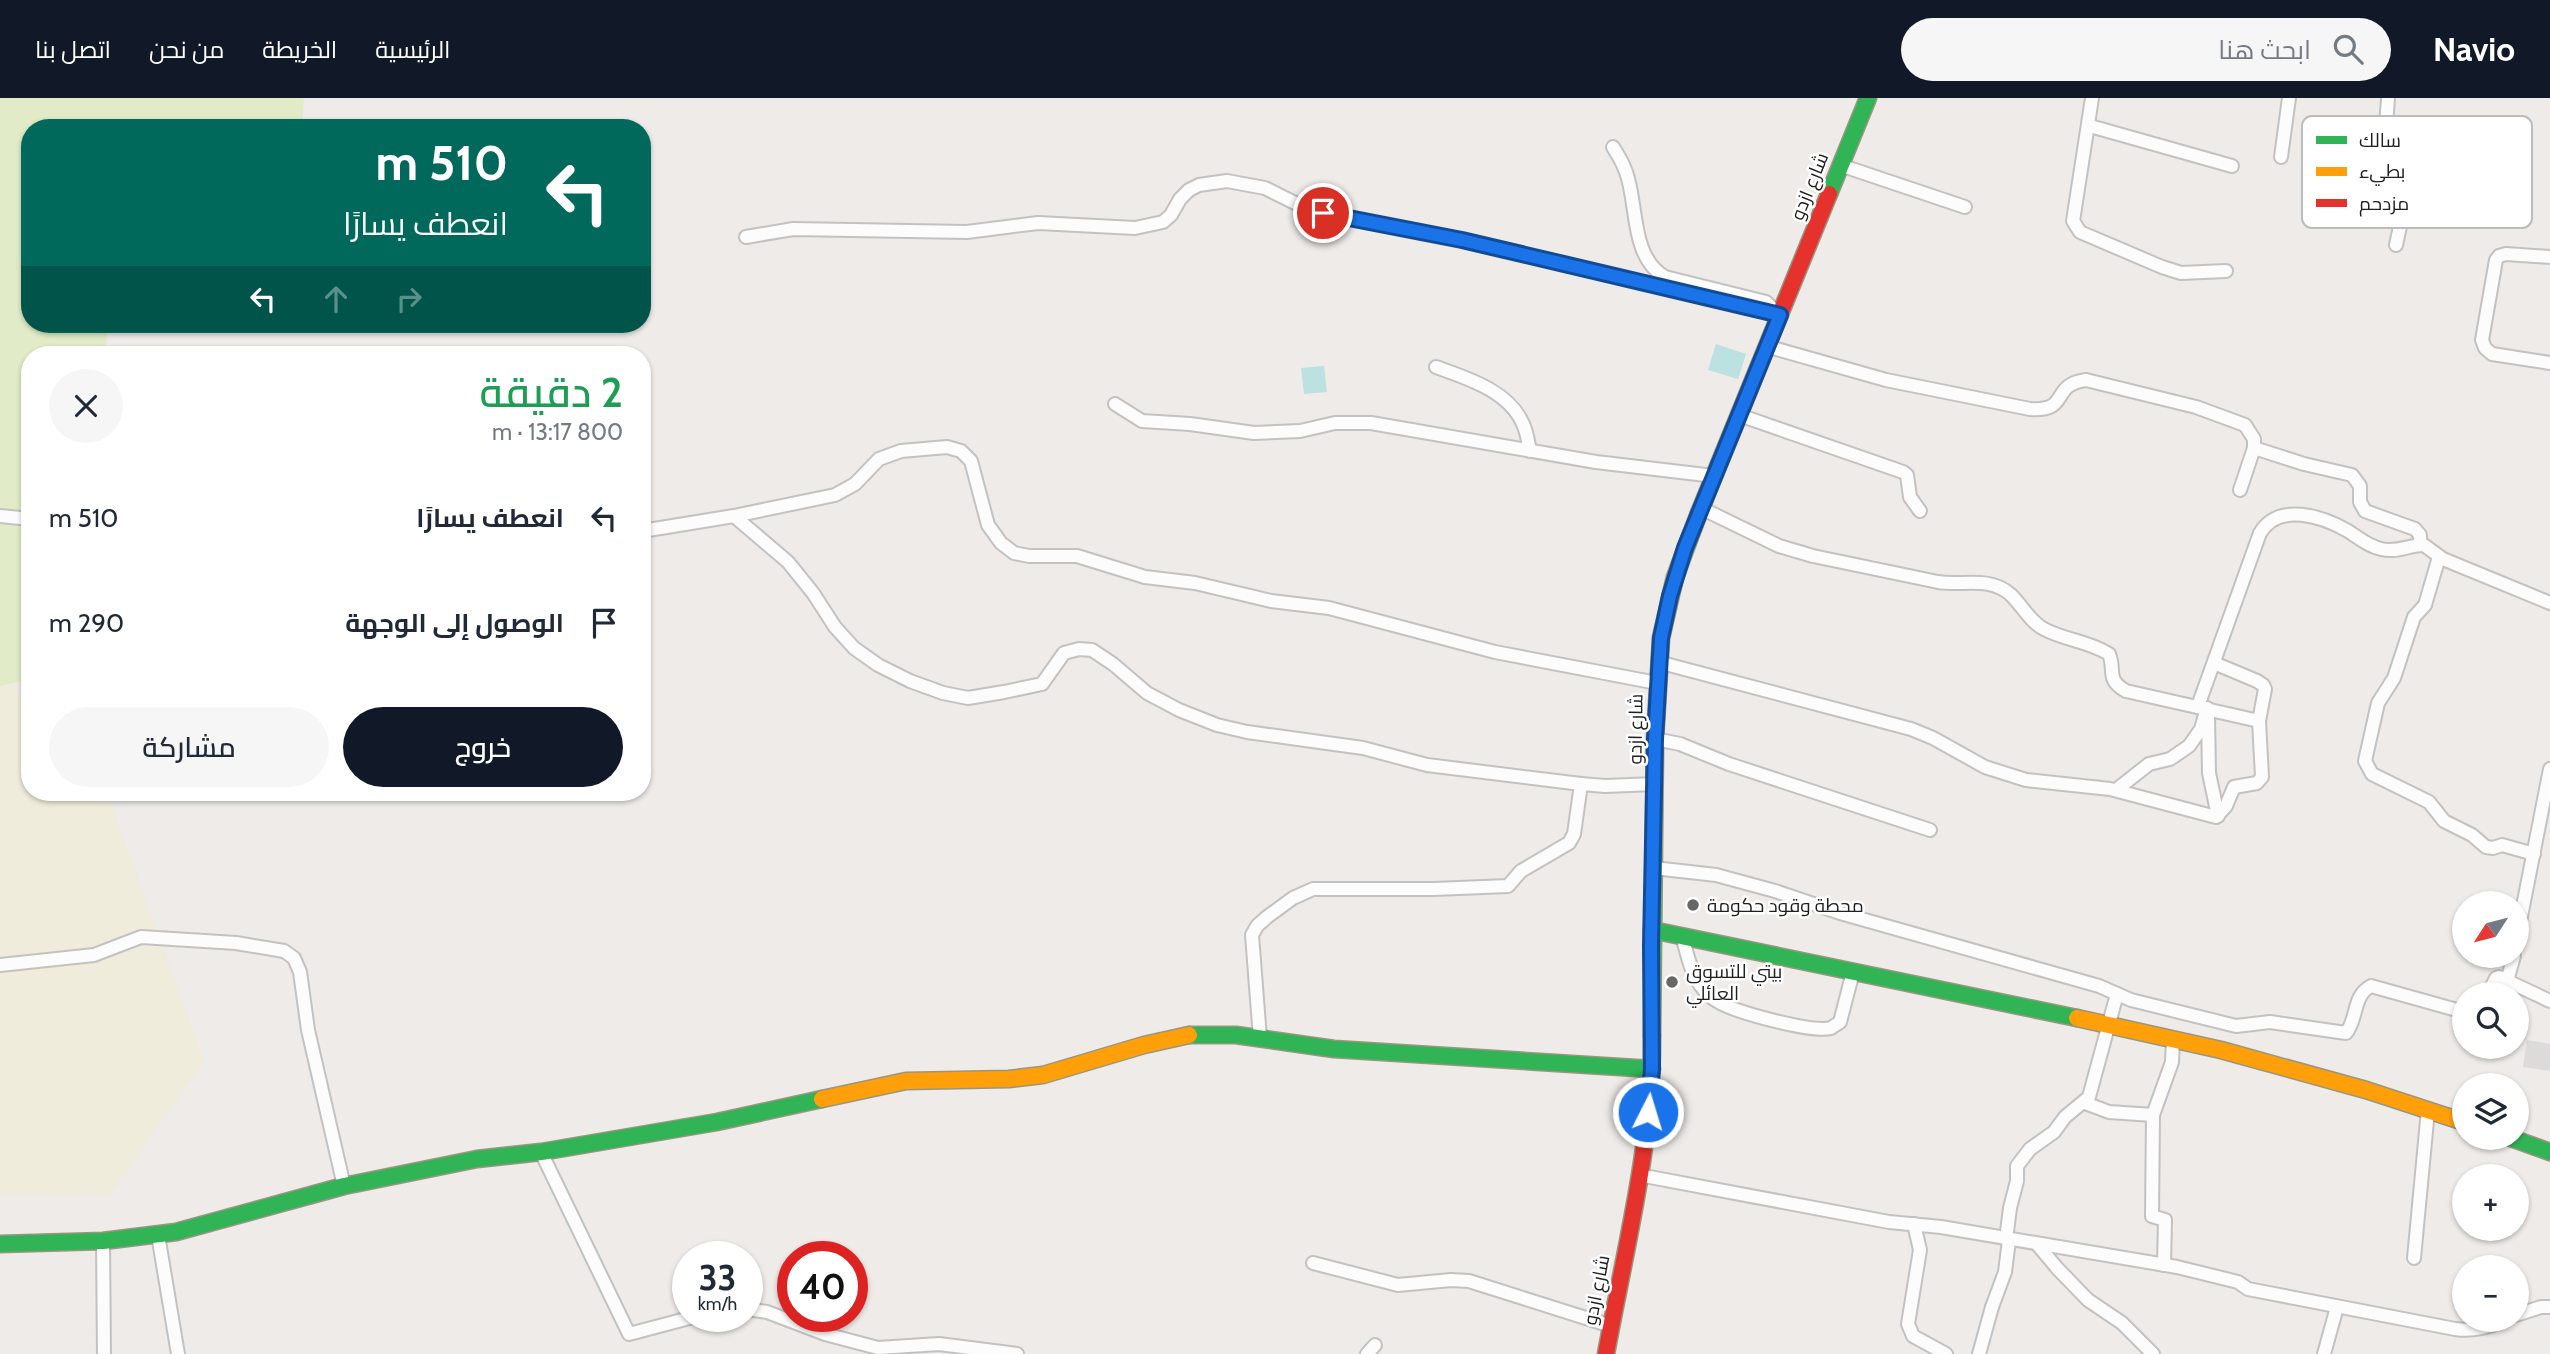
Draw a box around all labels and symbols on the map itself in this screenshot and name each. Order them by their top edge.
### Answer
legend [2302,116,2532,228]
text: سالك [2359,129,2401,152]
street label: شارع ازدو [1786,149,1835,224]
text: بطيء [2359,160,2405,186]
pin [1293,183,1353,243]
text: مزدحم [2359,192,2409,217]
street label: شارع ازدو [1623,693,1650,765]
north arrow [2452,891,2529,968]
place label: محطة وقود حكومة [1707,894,1864,917]
marker: محطة وقود حكومة [1685,897,1701,913]
place label: بيتي للتسوق العائلي [1686,960,1782,1008]
marker: بيتي للتسوق العائلي [1664,974,1680,990]
position arrow [1611,1075,1685,1149]
speed limit sign: 40 [777,1241,868,1332]
street label: شارع ازدو [1578,1253,1616,1327]

